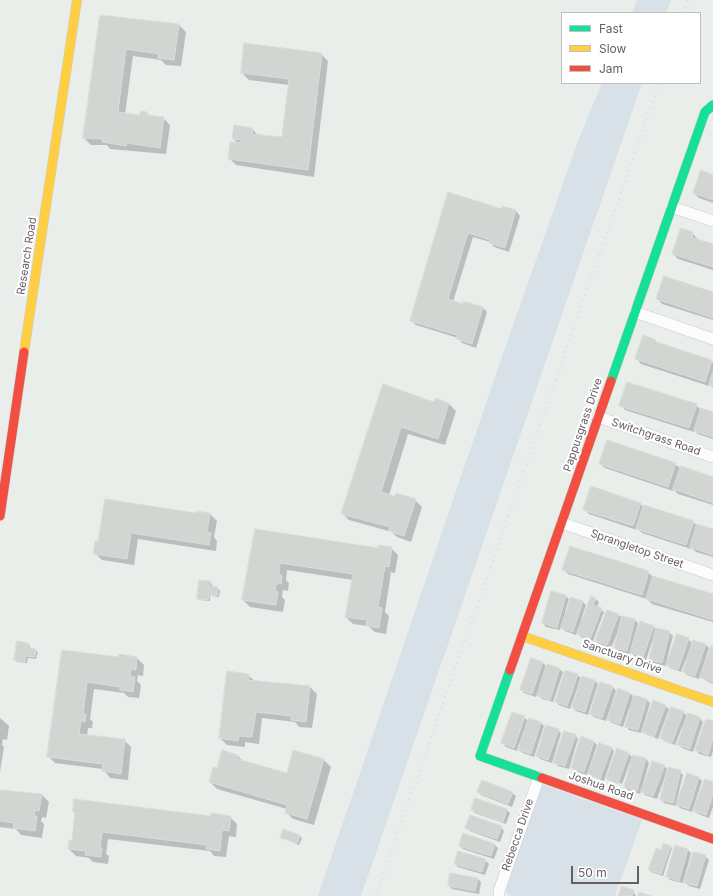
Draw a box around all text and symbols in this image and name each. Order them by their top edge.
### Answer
legend [561,12,701,84]
text: Fast [599,21,623,36]
text: Slow [599,41,626,56]
text: Jam [599,61,623,76]
street label: Research Road [14,216,40,296]
street label: Pappusgrass Drive [561,376,605,474]
street label: Switchgrass Road [610,416,702,458]
street label: Sprangletop Street [589,527,685,571]
street label: Sanctuary Drive [581,637,663,677]
street label: Joshua Road [567,769,635,803]
street label: Rebecca Drive [499,797,537,873]
scale bar [573,858,641,884]
text: 50 m [578,865,607,880]

